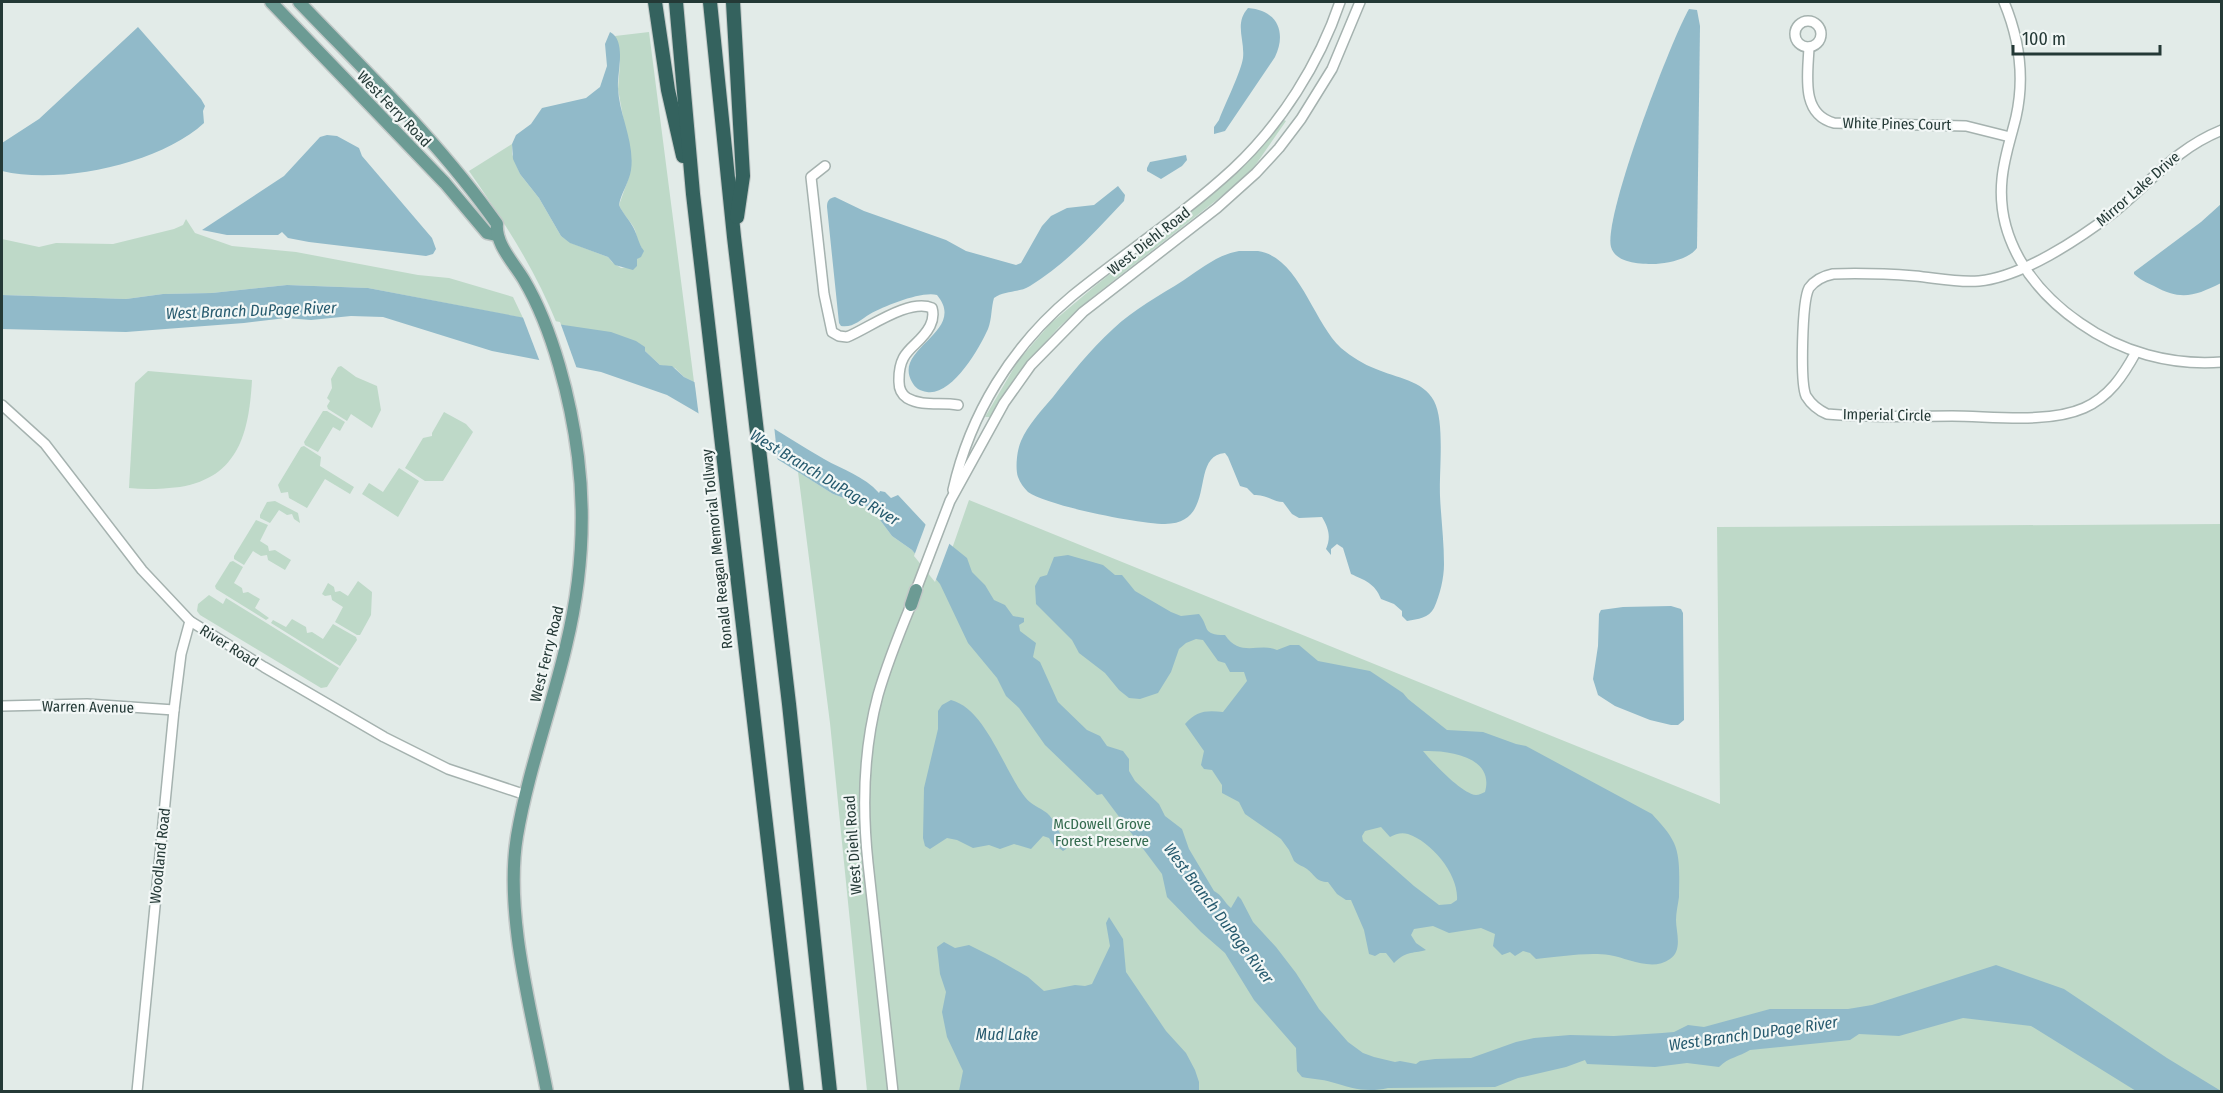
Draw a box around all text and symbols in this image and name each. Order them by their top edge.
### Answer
scale bar [2013,18,2160,56]
text: 100 m [2022,28,2066,50]
street label: West Ferry Road [353,67,435,151]
street label: White Pines Court [1843,114,1952,134]
street label: Mirror Lake Drive [2093,148,2183,230]
street label: West Diehl Road [1104,203,1194,279]
water label: West Branch DuPage River [165,298,337,323]
street label: Imperial Circle [1843,405,1931,425]
water label: West Branch DuPage River [747,425,903,530]
street label: Ronald Reagan Memorial Tollway [698,448,736,650]
street label: West Ferry Road [526,604,568,704]
street label: River Road [196,621,262,671]
street label: Warren Avenue [42,697,134,717]
street label: West Diehl Road [841,795,865,895]
street label: Woodland Road [146,807,174,905]
park label: McDowell Grove Forest Preserve [1053,815,1151,850]
water label: West Branch DuPage River [1160,839,1278,988]
water label: West Branch DuPage River [1667,1012,1839,1055]
water label: Mud Lake [976,1025,1039,1044]

